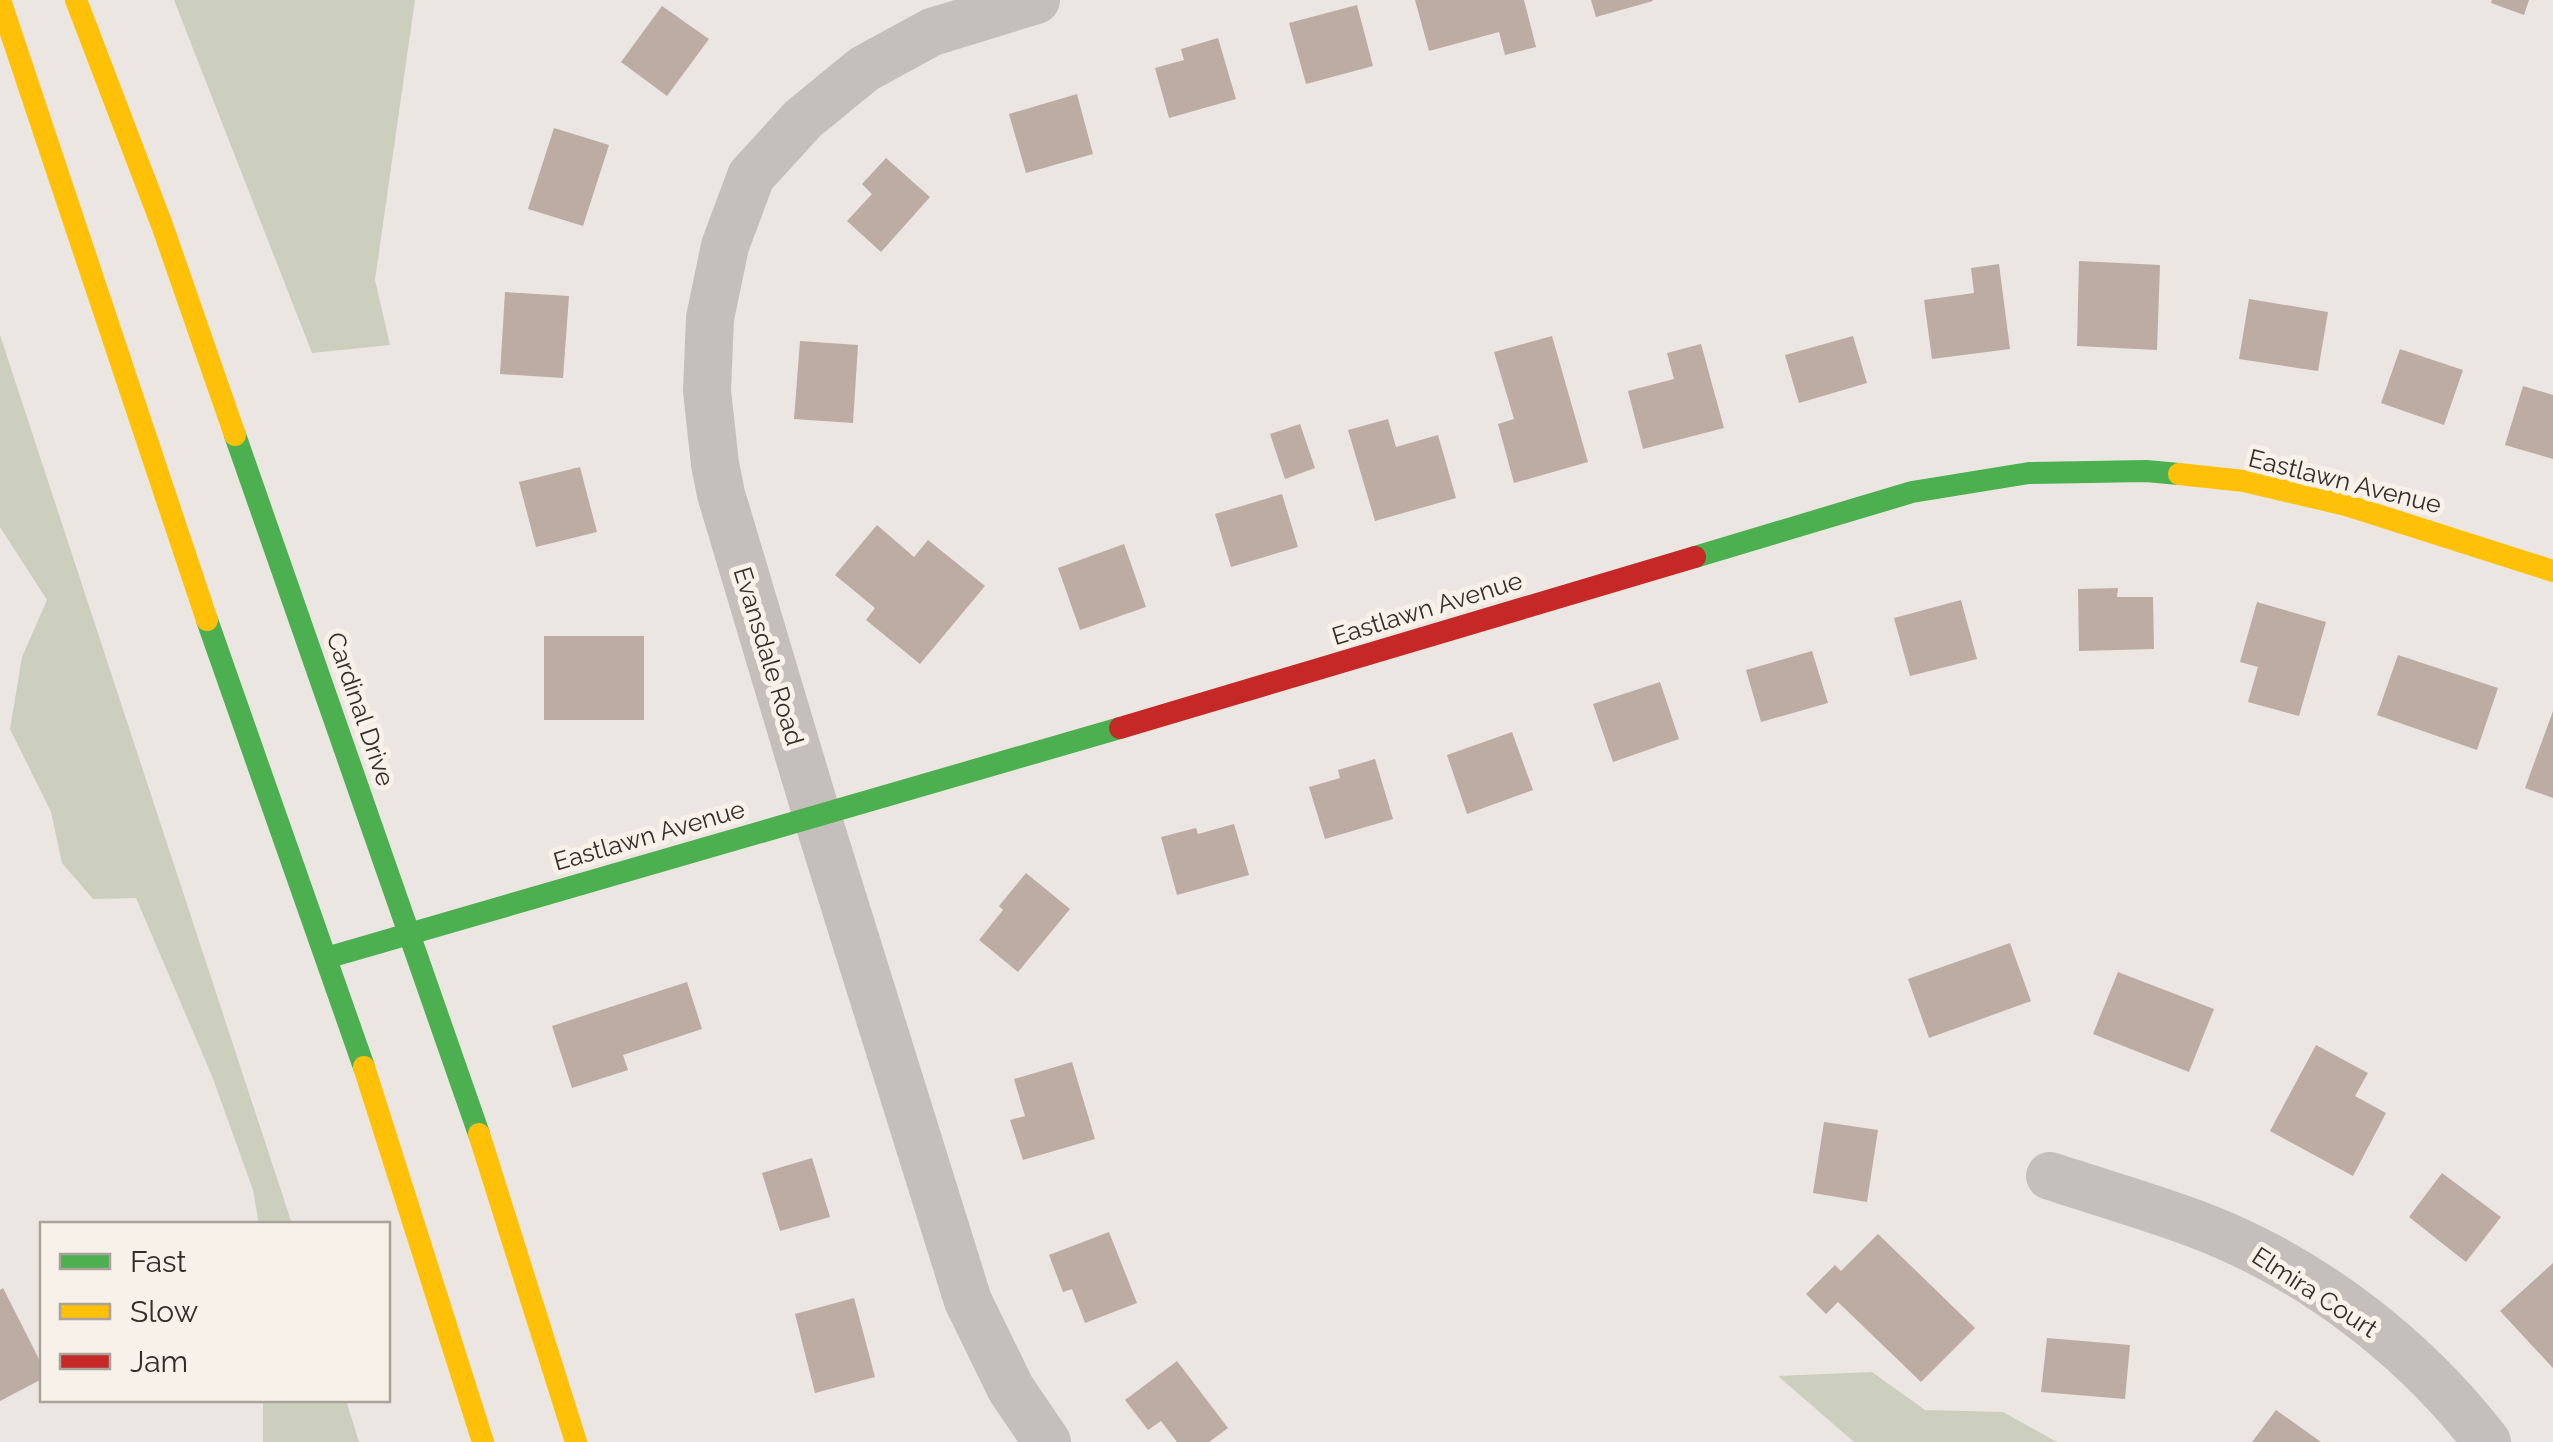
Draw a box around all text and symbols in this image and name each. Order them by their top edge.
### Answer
street label: Eastlawn Avenue [2246,443,2444,519]
street label: Evansdale Road [728,563,810,749]
street label: Eastlawn Avenue [1328,565,1526,651]
street label: Cardinal Drive [321,628,401,790]
street label: Eastlawn Avenue [550,793,748,877]
legend [40,1222,390,1402]
street label: Elmira Court [2247,1240,2384,1344]
text: Fast [130,1244,187,1279]
text: Slow [130,1294,198,1329]
text: Jam [130,1344,188,1379]

